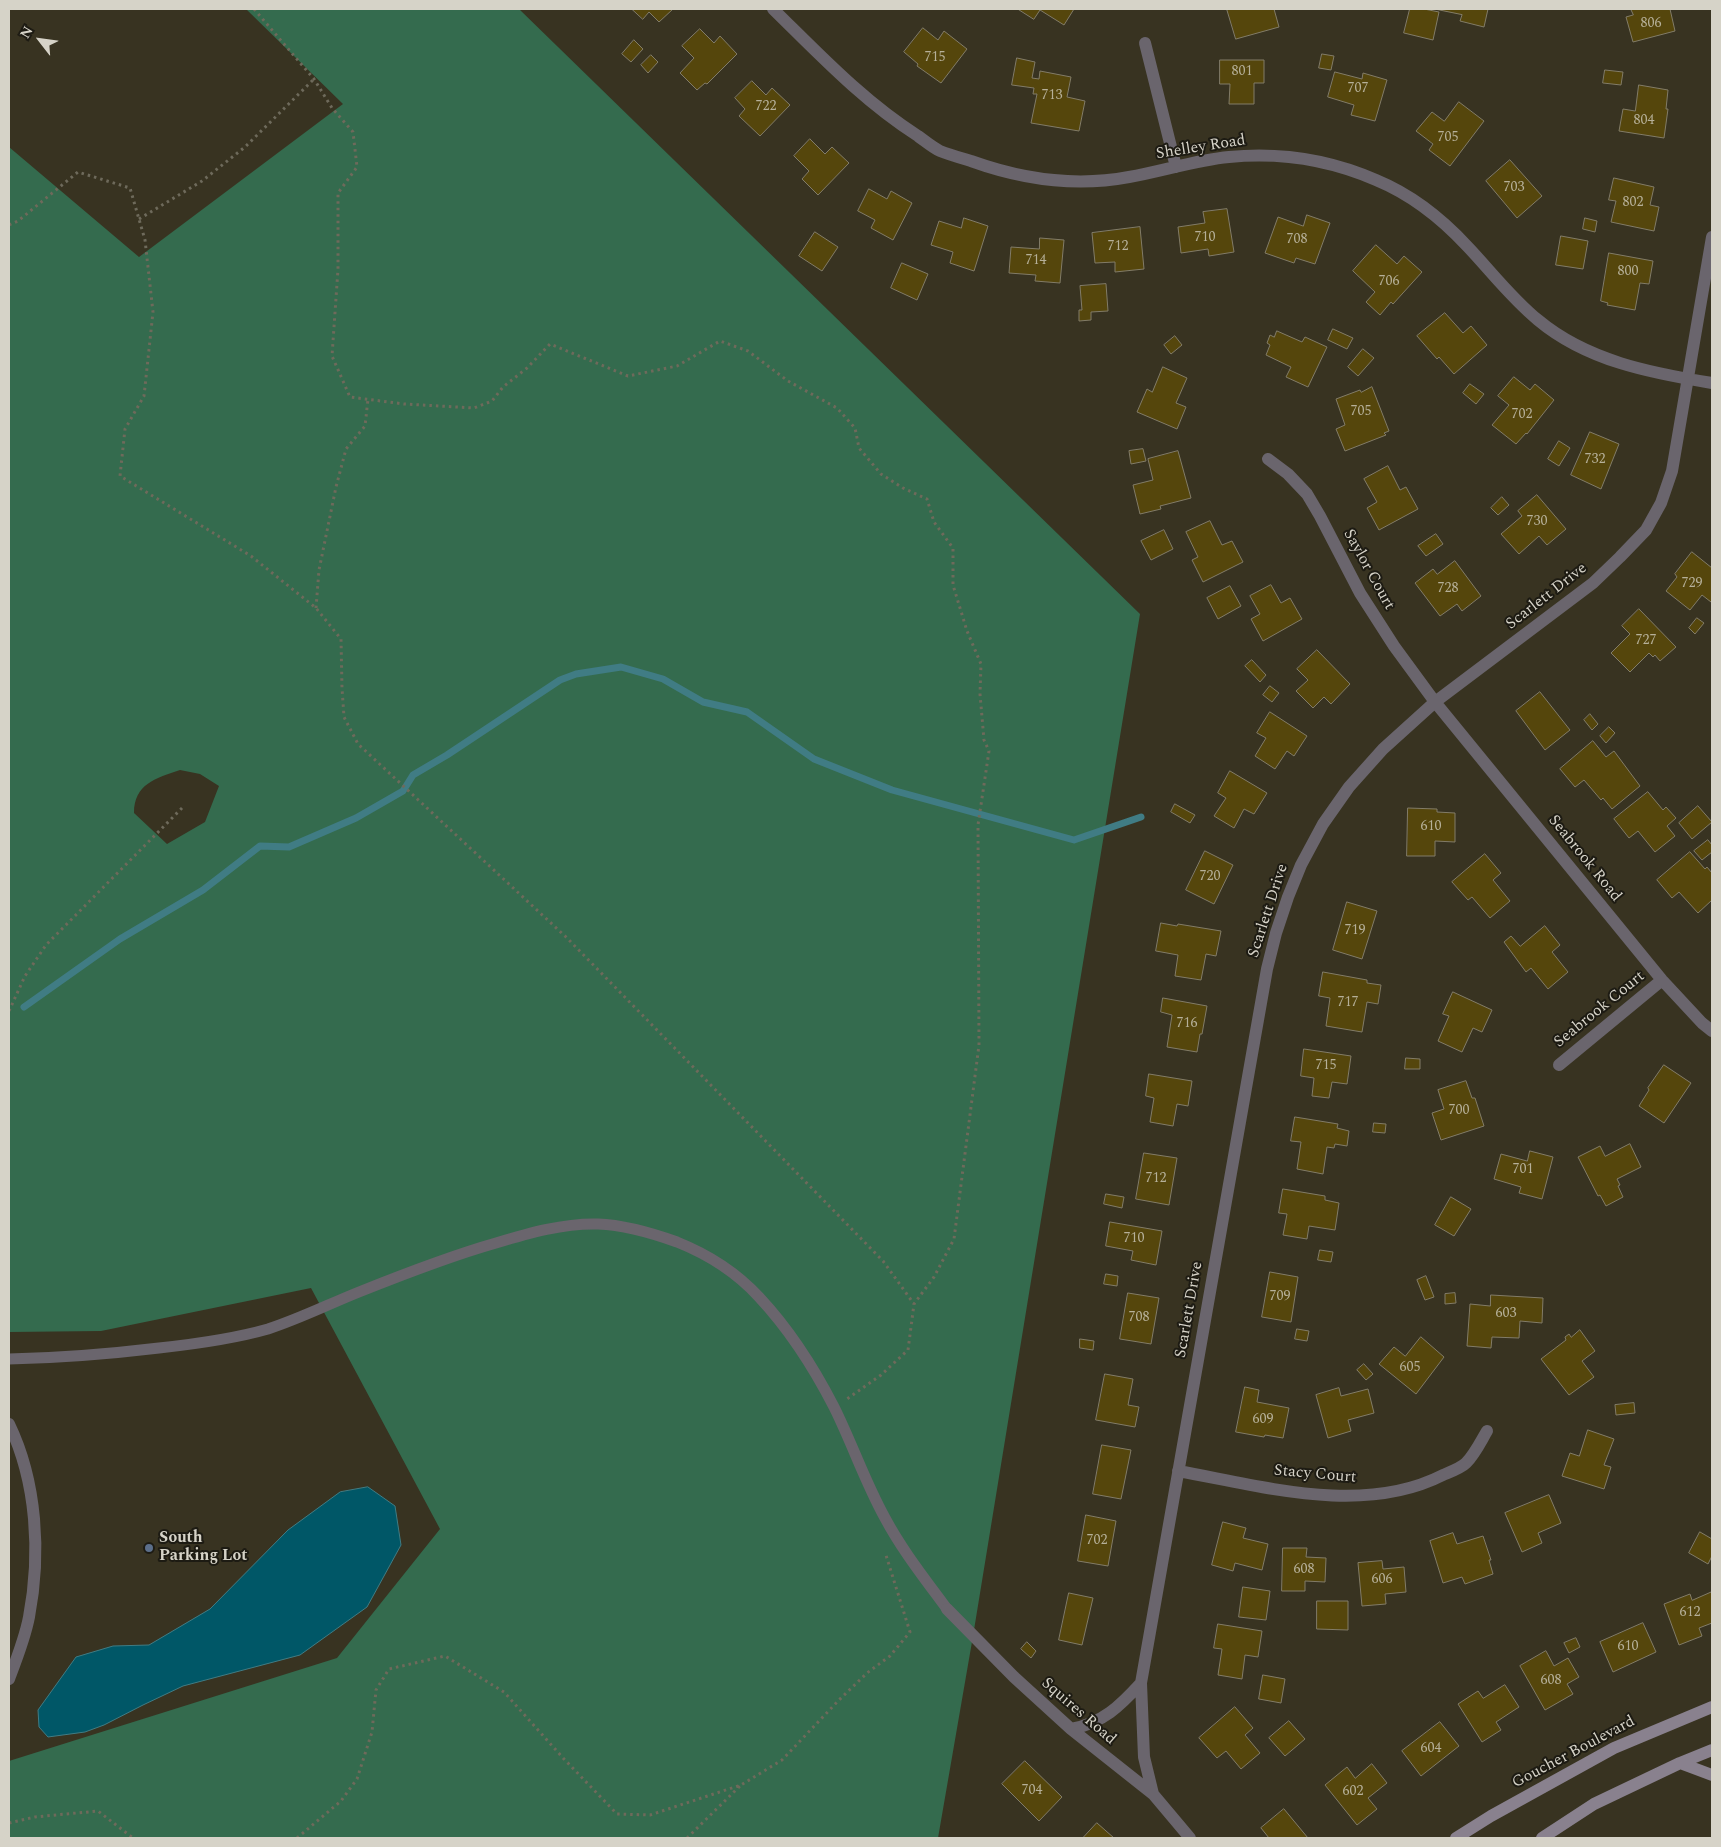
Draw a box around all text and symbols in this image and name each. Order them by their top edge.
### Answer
north arrow [15,15,65,65]
house number: 806 [1641,16,1661,32]
text: N [15,22,39,42]
house number: 715 [925,50,945,66]
house number: 801 [1232,64,1252,80]
house number: 707 [1348,81,1368,97]
house number: 713 [1042,88,1062,104]
house number: 722 [756,99,776,115]
house number: 804 [1634,113,1654,129]
house number: 705 [1438,130,1458,146]
street label: Shelley Road [1155,131,1247,165]
house number: 703 [1504,180,1524,196]
house number: 802 [1623,195,1643,211]
house number: 710 [1195,230,1215,246]
house number: 708 [1287,232,1307,248]
house number: 712 [1108,239,1128,255]
house number: 714 [1026,253,1046,269]
house number: 800 [1618,264,1638,280]
house number: 706 [1379,274,1399,290]
house number: 705 [1351,404,1371,420]
house number: 702 [1512,407,1532,423]
house number: 732 [1585,452,1605,468]
house number: 730 [1527,514,1547,530]
street label: Saylor Court [1338,526,1398,614]
street label: Scarlett Drive [1503,559,1591,635]
house number: 729 [1682,576,1702,592]
house number: 728 [1438,581,1458,597]
house number: 727 [1636,633,1656,649]
street label: Seabrook Road [1543,812,1625,906]
house number: 610 [1421,819,1441,835]
street label: Scarlett Drive [1245,862,1293,960]
house number: 720 [1200,869,1220,885]
house number: 719 [1345,923,1365,939]
street label: Seabrook Court [1551,968,1649,1052]
house number: 717 [1338,995,1358,1011]
house number: 716 [1177,1016,1197,1032]
house number: 715 [1316,1058,1336,1074]
house number: 700 [1449,1103,1469,1119]
house number: 701 [1513,1162,1533,1178]
house number: 712 [1146,1171,1166,1187]
house number: 710 [1124,1231,1144,1247]
street label: Scarlett Drive [1172,1260,1208,1360]
house number: 709 [1270,1289,1290,1305]
house number: 603 [1496,1306,1516,1322]
house number: 708 [1129,1310,1149,1326]
house number: 605 [1400,1360,1420,1376]
house number: 609 [1253,1412,1273,1428]
street label: Stacy Court [1273,1462,1357,1488]
place label: South Parking Lot [159,1529,247,1567]
house number: 702 [1087,1533,1107,1549]
marker: South Parking Lot [143,1542,155,1554]
house number: 608 [1294,1562,1314,1578]
house number: 606 [1372,1572,1392,1588]
house number: 612 [1680,1605,1700,1621]
house number: 610 [1618,1639,1638,1655]
house number: 608 [1541,1673,1561,1689]
street label: Squires Road [1037,1674,1119,1750]
street label: Goucher Boulevard [1509,1712,1639,1794]
house number: 604 [1421,1741,1441,1757]
house number: 704 [1022,1783,1042,1799]
house number: 602 [1343,1784,1363,1800]

